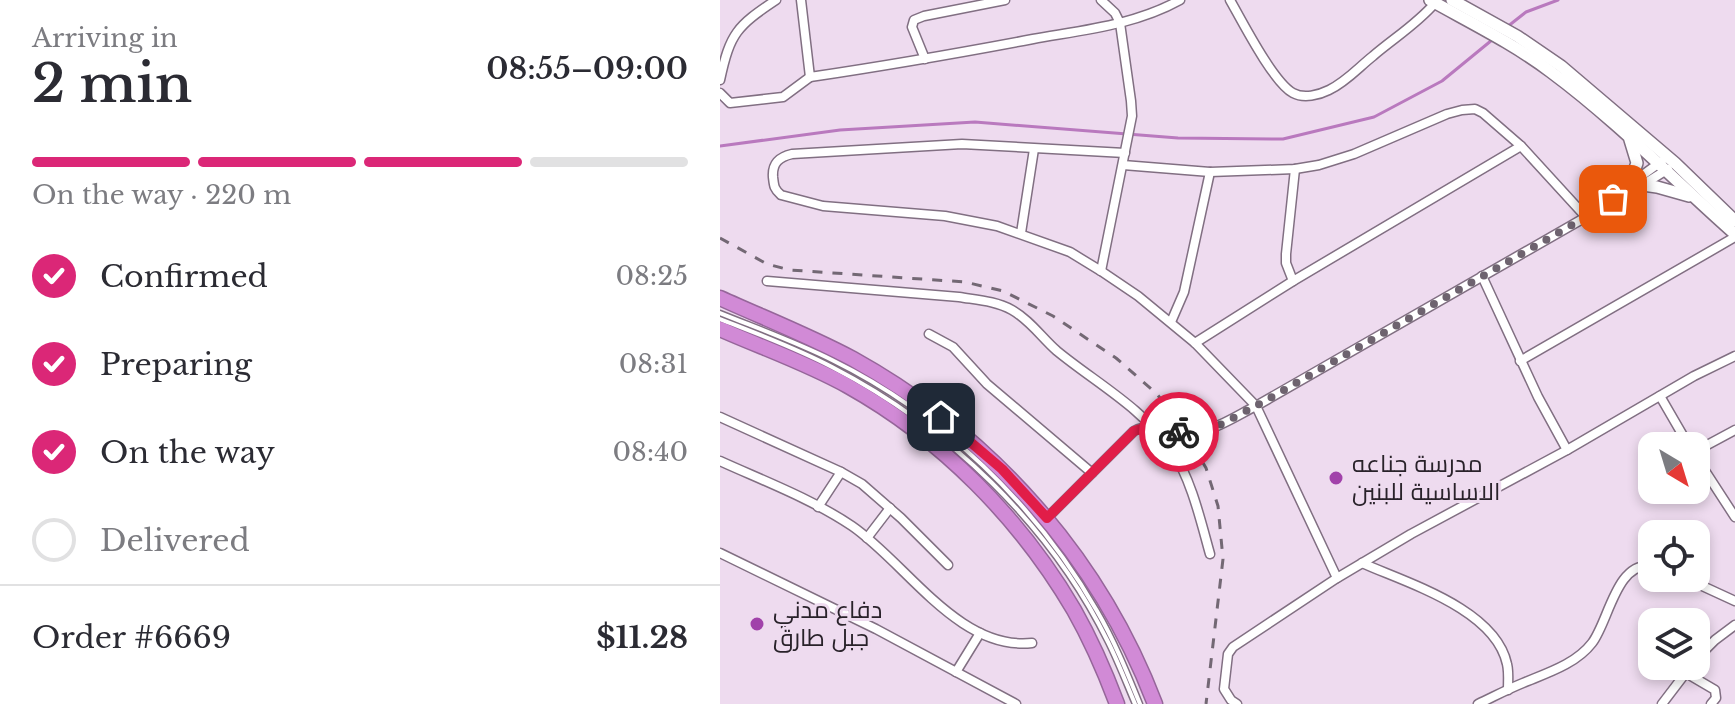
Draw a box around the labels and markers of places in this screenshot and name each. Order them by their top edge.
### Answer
pin [1579,165,1647,233]
pin [907,383,975,451]
place label: مدرسة جناعه الاساسية للبنين [1352,449,1500,506]
marker: مدرسة جناعه الاساسية للبنين [1327,469,1345,487]
place label: دفاع مدني جبل طارق [773,595,882,653]
marker: دفاع مدني جبل طارق [748,615,766,633]

